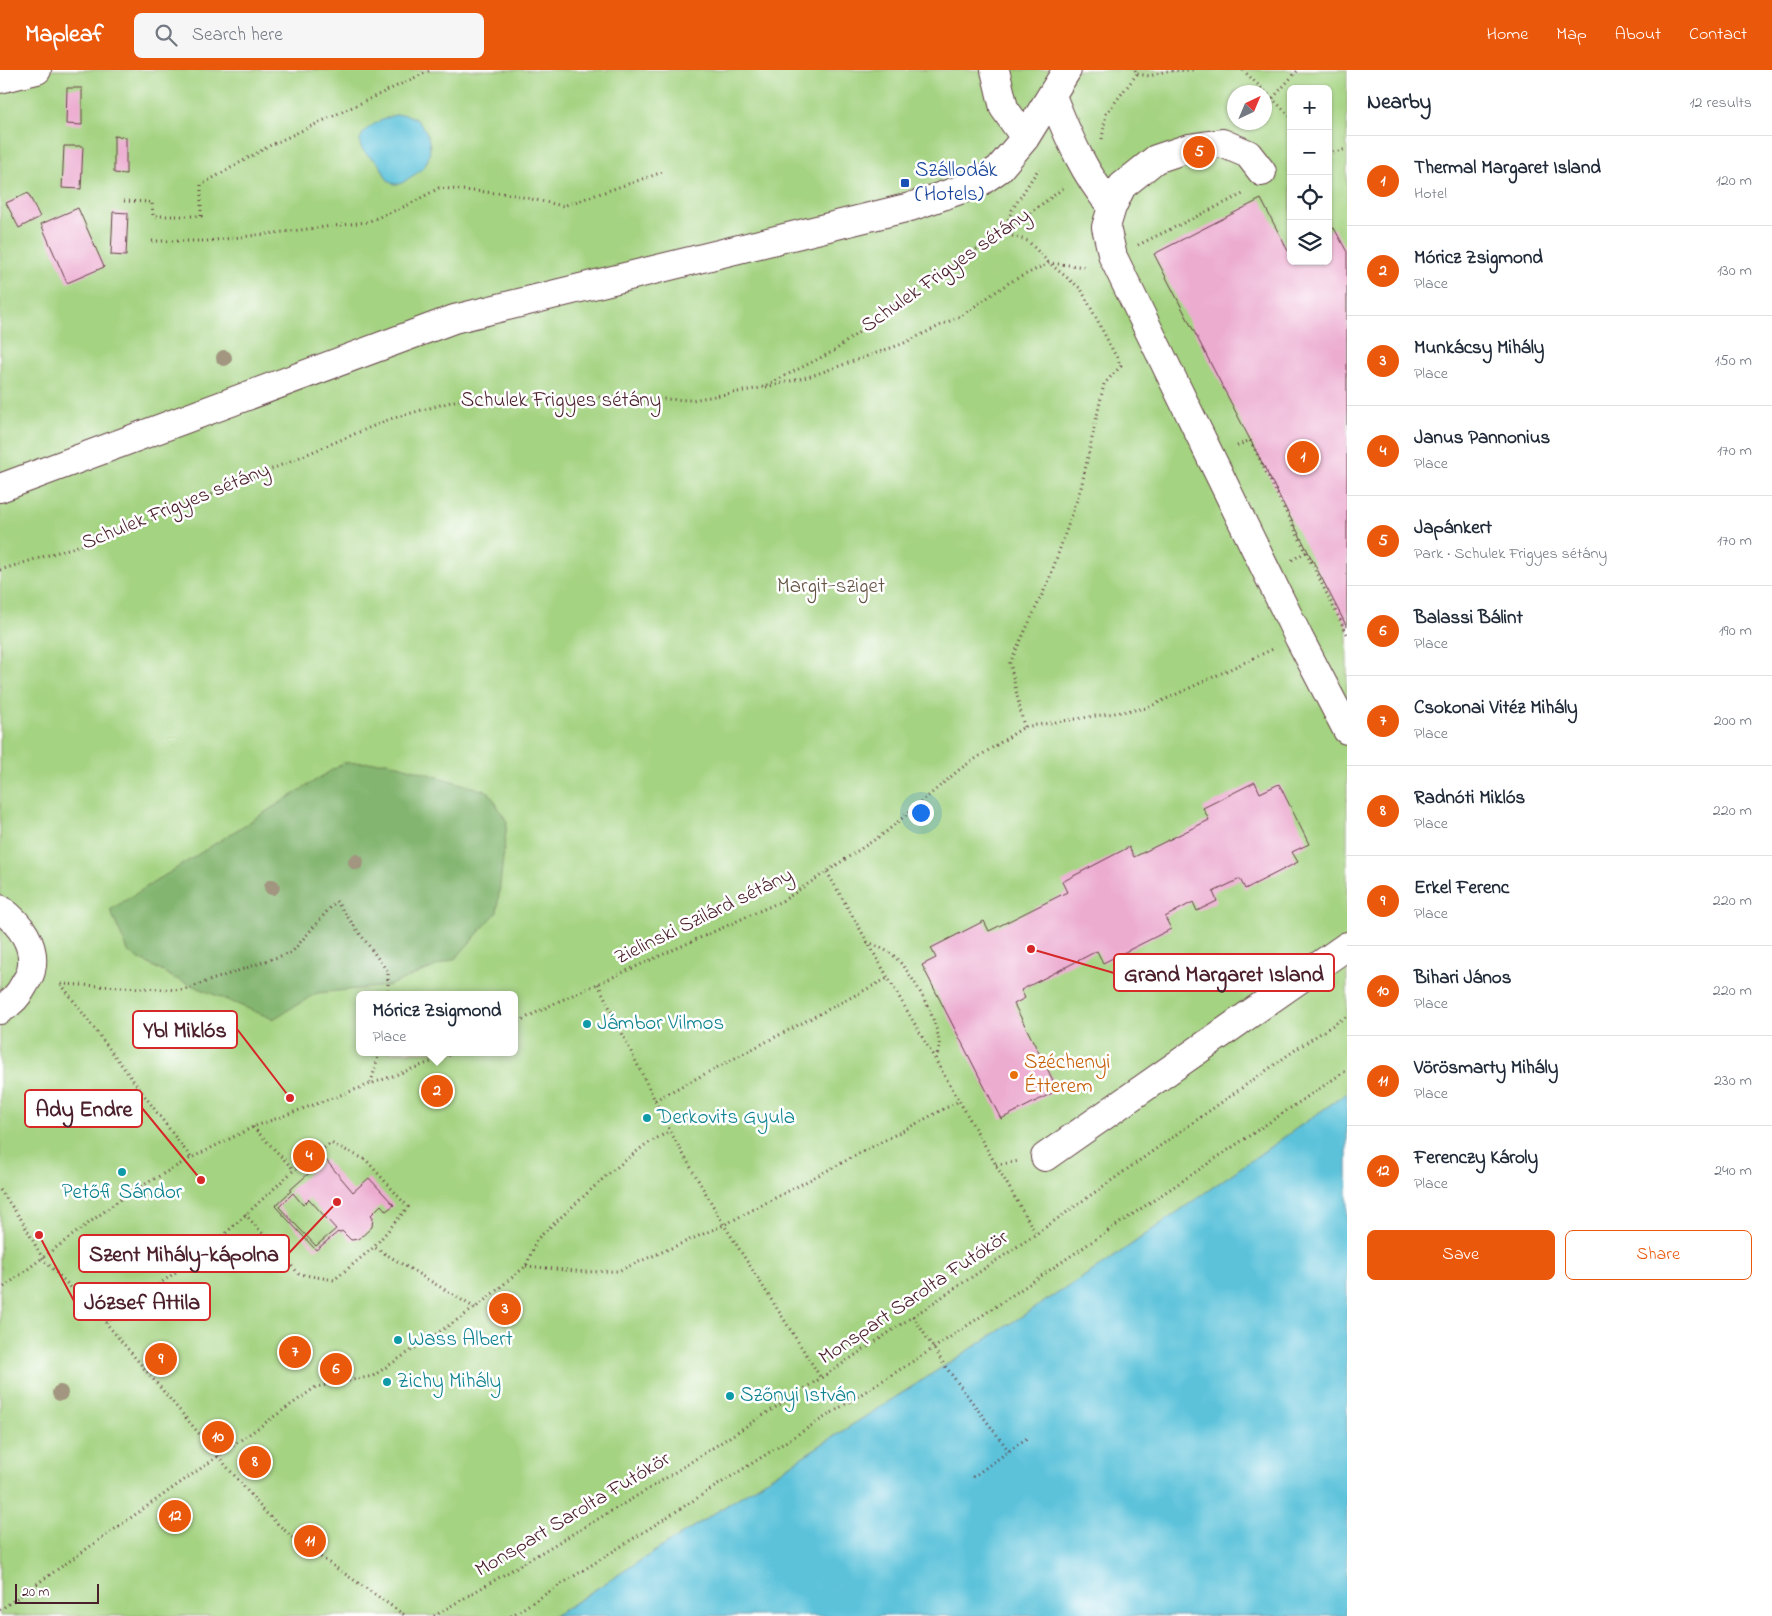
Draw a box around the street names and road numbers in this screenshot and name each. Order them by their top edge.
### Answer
street label: Schulek Frigyes sétány [855,201,1038,342]
street label: Schulek Frigyes sétány [461,386,661,418]
street label: Schulek Frigyes sétány [77,456,275,560]
street label: Zielinski Szilárd sétány [610,861,799,975]
street label: Monspart Sarolta Futókör [813,1223,1015,1373]
street label: Monspart Sarolta Futókör [470,1444,677,1585]

